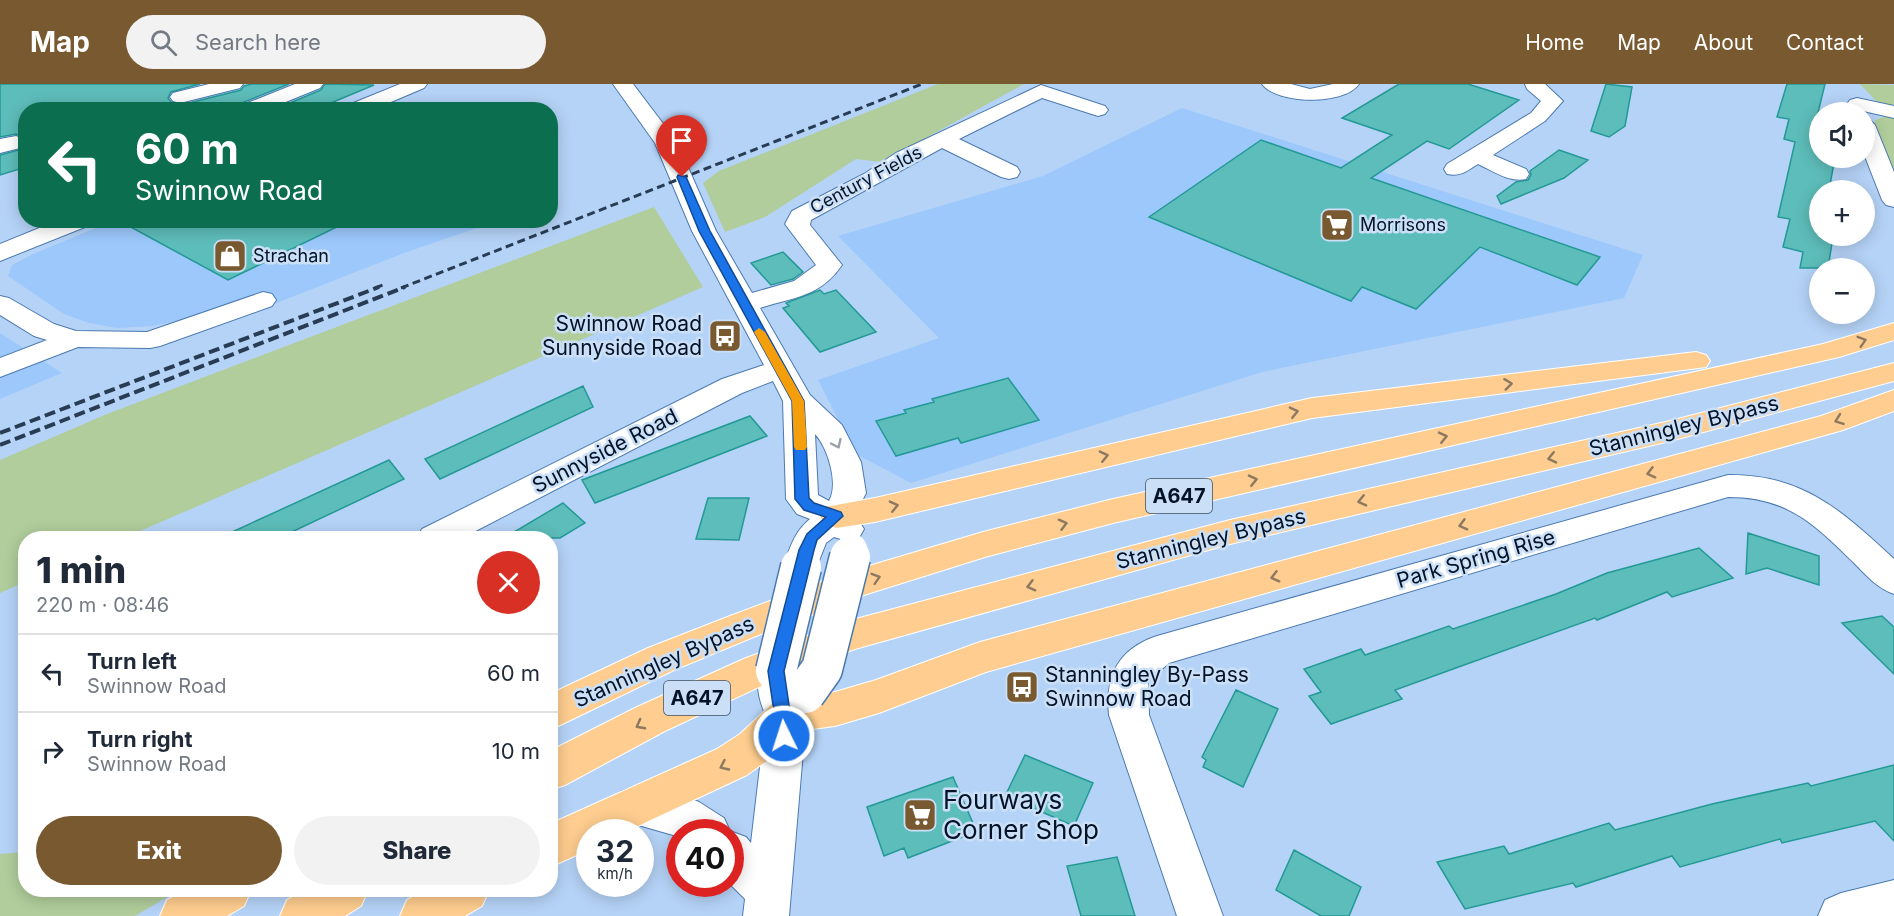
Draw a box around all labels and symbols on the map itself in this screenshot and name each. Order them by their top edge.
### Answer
pin [656,115,707,177]
street label: Century Fields [806,141,925,218]
supermarket icon: Morrisons [1319,207,1355,243]
place label: Morrisons [1360,214,1446,235]
shop icon: Strachan [212,238,248,274]
place label: Strachan [253,245,329,266]
place label: Swinnow Road Sunnyside Road [542,311,702,360]
bus stop icon: Swinnow Road Sunnyside Road [707,318,743,354]
one-way arrow [1856,336,1867,348]
one-way arrow [1504,379,1513,391]
street label: Stanningley Bypass [1586,390,1781,461]
street label: Sunnyside Road [528,403,682,498]
one-way arrow [1289,407,1299,420]
one-way arrow [1834,413,1845,426]
one-way arrow [1438,431,1448,444]
one-way arrow [829,437,841,448]
one-way arrow [1547,450,1557,463]
one-way arrow [1099,451,1109,464]
one-way arrow [1647,466,1657,478]
one-way arrow [1248,474,1258,487]
road number: A647 [1146,479,1212,513]
one-way arrow [1357,494,1367,507]
one-way arrow [889,500,899,513]
street label: Stanningley Bypass [1113,503,1308,574]
one-way arrow [1459,518,1469,530]
one-way arrow [1057,519,1068,531]
street label: Park Spring Rise [1394,524,1558,593]
one-way arrow [1271,570,1281,582]
one-way arrow [870,573,881,585]
one-way arrow [1026,579,1037,591]
street label: Stanningley Bypass [570,611,758,713]
place label: Stanningley By-Pass Swinnow Road [1045,662,1249,711]
bus stop icon: Stanningley By-Pass Swinnow Road [1004,669,1040,705]
road number: A647 [664,681,730,715]
position arrow [752,704,816,768]
one-way arrow [636,718,646,729]
one-way arrow [720,758,731,770]
place label: Fourways Corner Shop [943,784,1099,845]
supermarket icon: Fourways Corner Shop [902,797,938,833]
speed limit sign: 40 [666,819,744,897]

